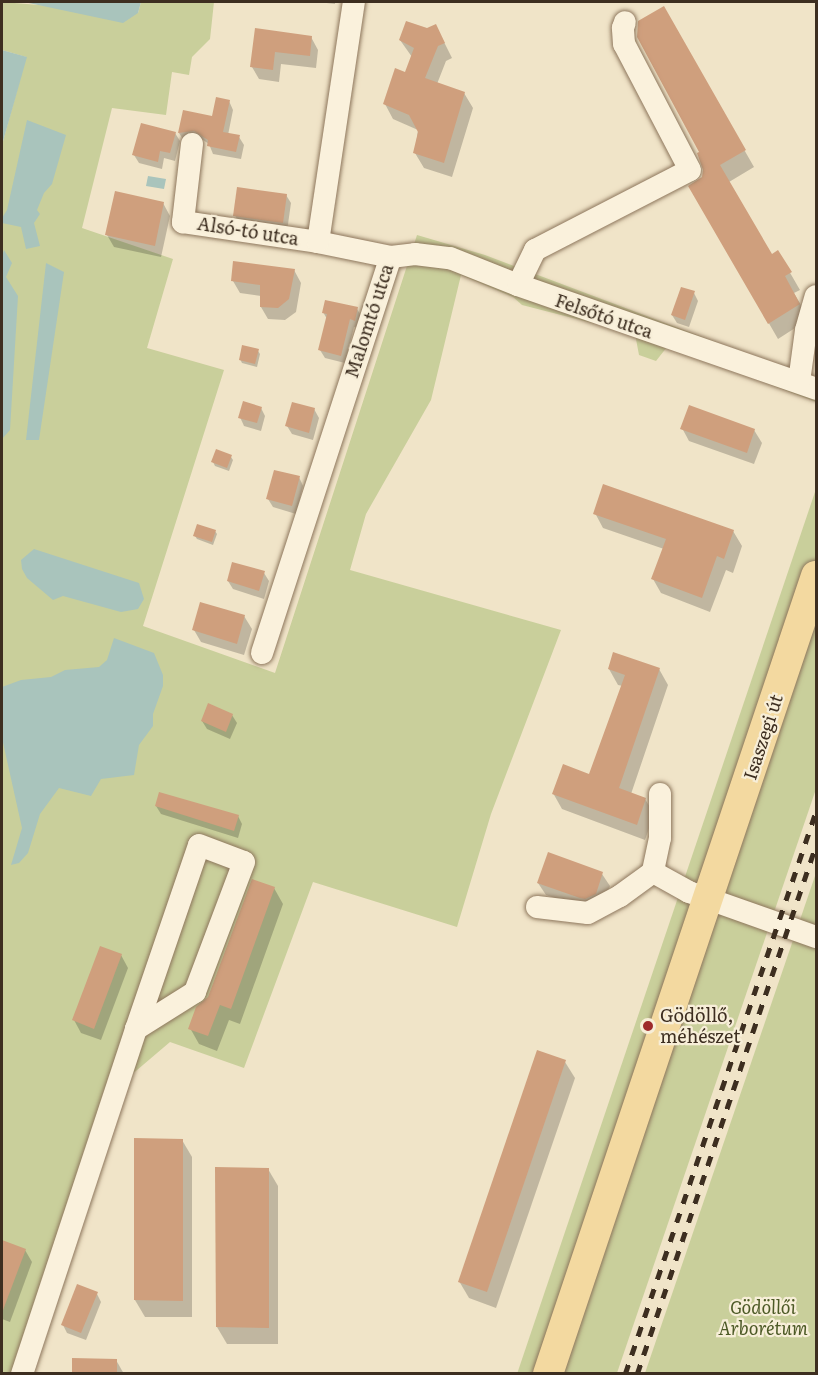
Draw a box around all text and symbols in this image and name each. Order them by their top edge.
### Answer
street label: Alsó-tó utca [196,212,300,250]
street label: Malomtó utca [340,261,398,381]
street label: Felsőtó utca [552,289,656,343]
street label: Isaszegi út [739,691,787,783]
place label: Gödöllő, méhészet [660,1005,740,1048]
marker: Gödöllő, méhészet [641,1019,655,1033]
park label: Gödöllői Arborétum [718,1297,808,1340]

